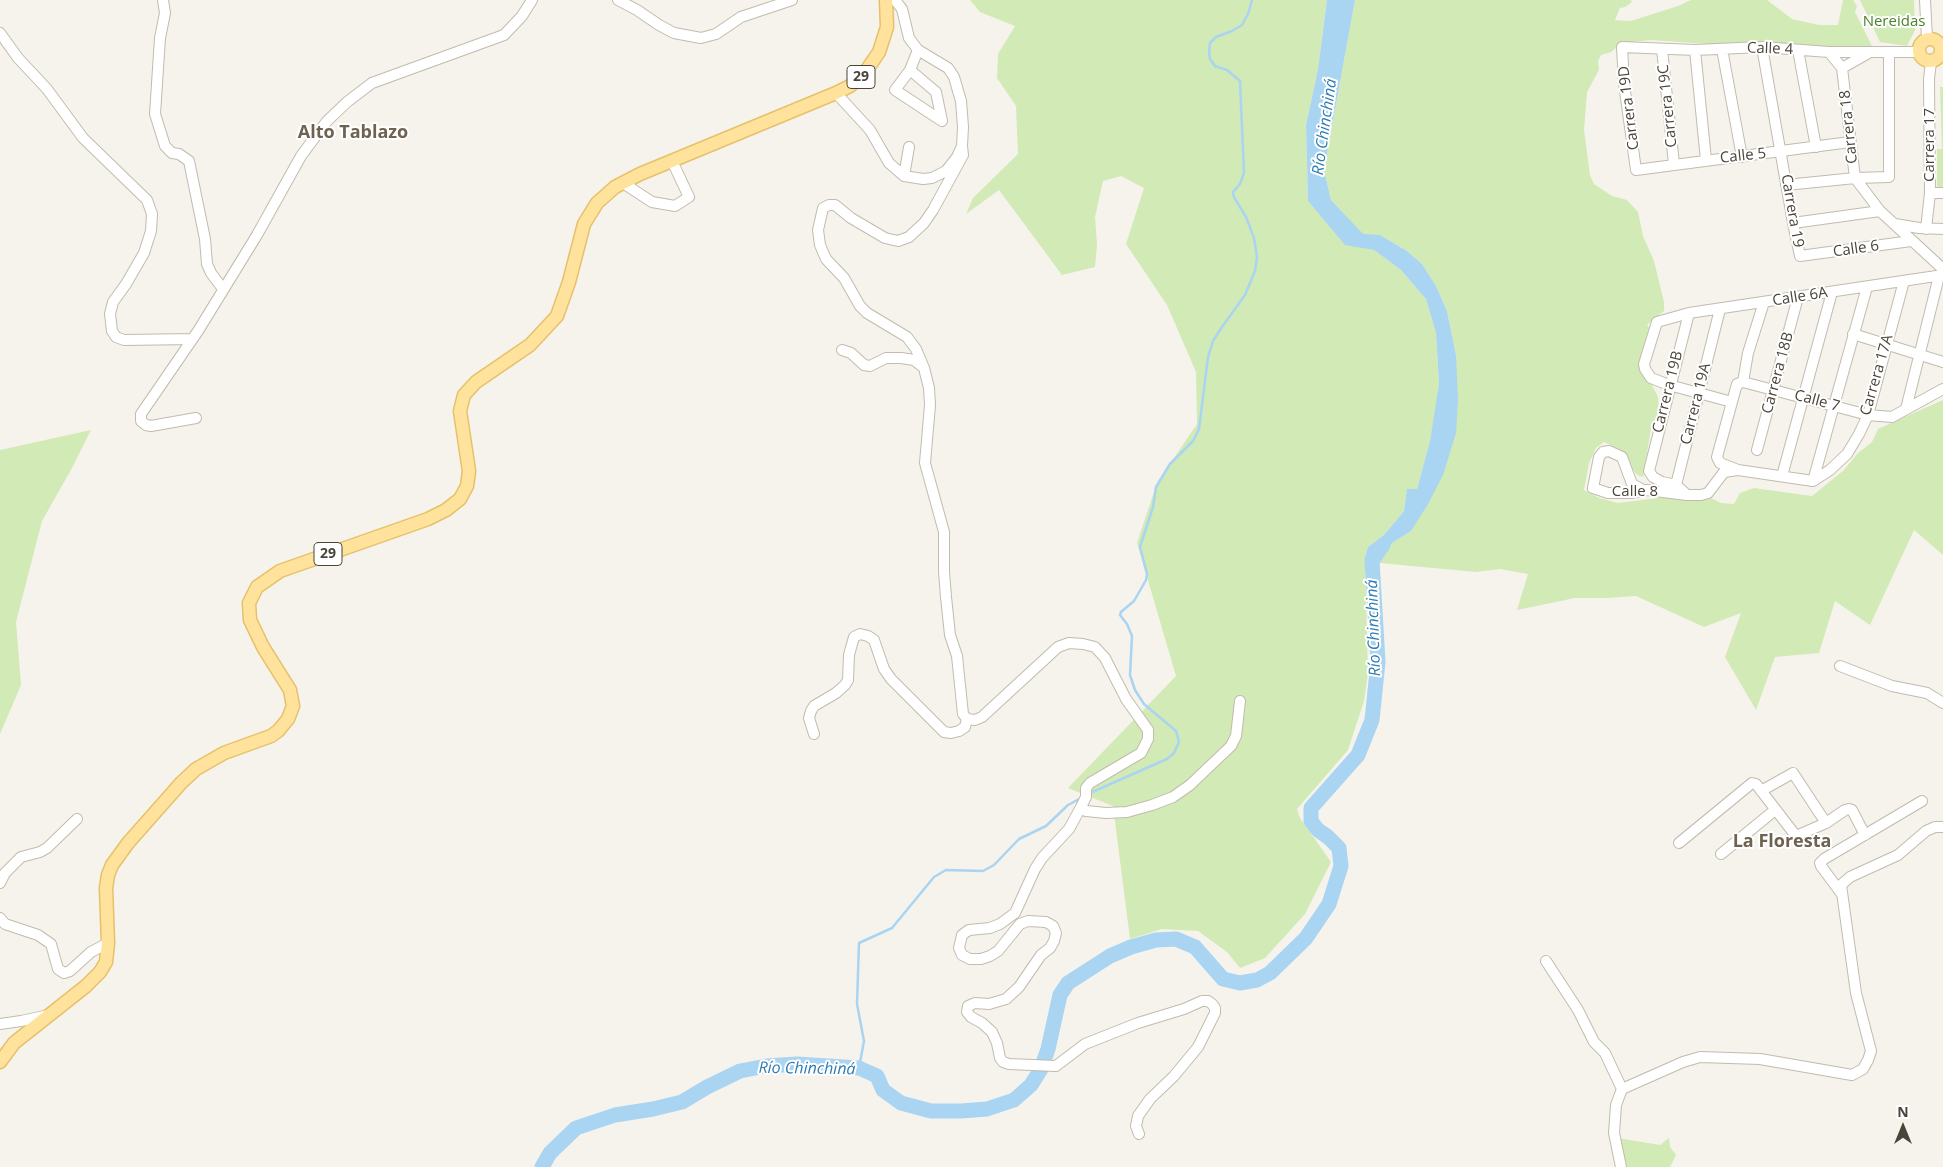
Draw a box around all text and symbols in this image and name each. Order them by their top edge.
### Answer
park label: Nereidas [1863,13,1925,31]
street label: Calle 4 [1747,39,1793,59]
street label: Carrera 19C [1655,64,1681,148]
street label: Carrera 19D [1615,65,1643,151]
road number: 29 [847,66,875,88]
water label: Río Chinchiná [1309,78,1341,176]
street label: Carrera 18 [1836,89,1862,165]
street label: Carrera 17 [1921,108,1939,182]
district label: Alto Tablazo [298,122,408,144]
street label: Calle 5 [1719,145,1767,167]
street label: Carrera 19 [1777,173,1807,249]
street label: Calle 6 [1832,237,1880,261]
street label: Calle 6A [1771,284,1829,310]
street label: Carrera 18B [1758,330,1798,416]
street label: Carrera 17A [1857,332,1897,418]
street label: Carrera 19B [1649,349,1687,435]
street label: Carrera 19A [1677,361,1715,447]
street label: Calle 7 [1792,386,1842,416]
street label: Calle 8 [1612,483,1658,501]
road number: 29 [314,542,342,566]
water label: Río Chinchiná [1363,579,1385,677]
district label: La Floresta [1733,831,1831,853]
water label: Río Chinchiná [758,1059,856,1079]
north arrow [1878,1102,1928,1152]
text: N [1897,1102,1909,1121]

